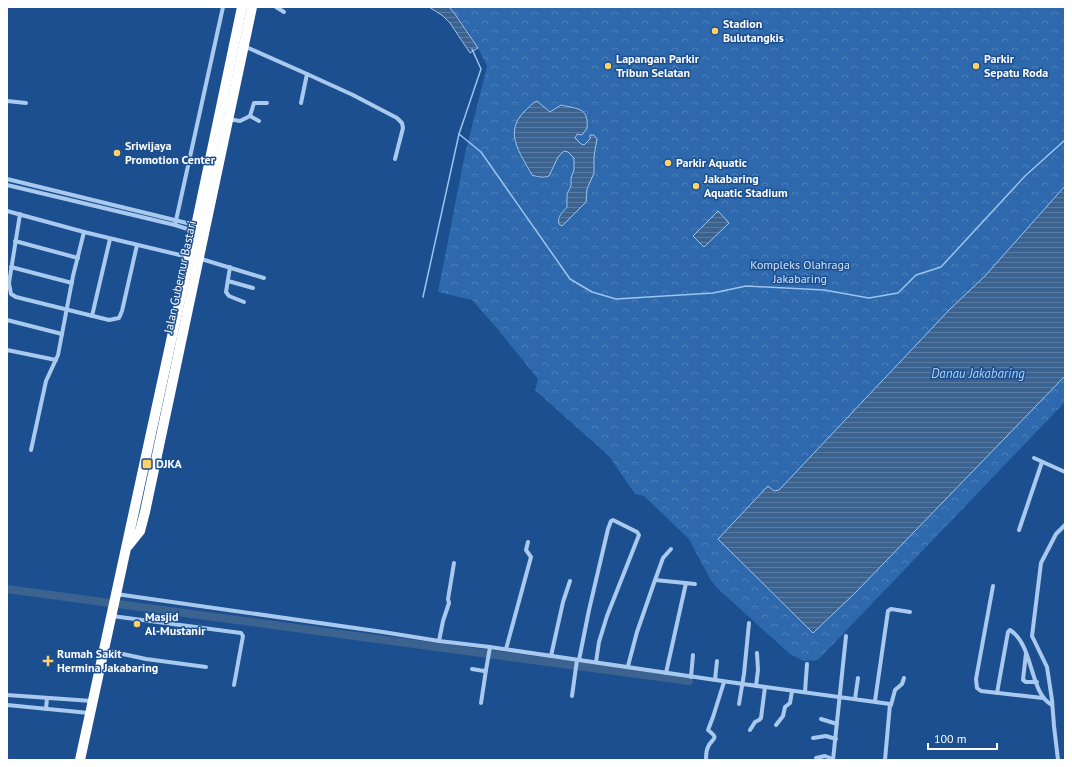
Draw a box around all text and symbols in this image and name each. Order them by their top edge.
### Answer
place label: Stadion Bulutangkis [723,16,784,45]
marker: Stadion Bulutangkis [710,26,720,36]
place label: Lapangan Parkir Tribun Selatan [616,51,700,80]
place label: Parkir Sepatu Roda [984,51,1048,80]
marker: Lapangan Parkir Tribun Selatan [603,61,613,71]
marker: Parkir Sepatu Roda [971,61,981,71]
place label: Sriwijaya Promotion Center [125,138,216,167]
marker: Sriwijaya Promotion Center [112,148,122,158]
place label: Parkir Aquatic [676,155,747,170]
marker: Parkir Aquatic [663,158,673,168]
place label: Jakabaring Aquatic Stadium [703,171,788,200]
marker: Jakabaring Aquatic Stadium [691,181,701,191]
street label: Jalan Gubernur Bastari [160,219,199,336]
park label: Kompleks Olahraga Jakabaring [750,257,850,286]
water label: Danau Jakabaring [931,365,1025,382]
place label: DJKA [156,456,183,471]
marker: DJKA [141,458,153,470]
place label: Masjid Al-Mustanir [145,609,206,638]
marker: Masjid Al-Mustanir [132,619,142,629]
place label: Rumah Sakit Hermina Jakabaring [57,646,158,675]
marker: Rumah Sakit Hermina Jakabaring [42,655,54,667]
scale bar [928,725,997,751]
text: 100 m [934,731,967,746]

